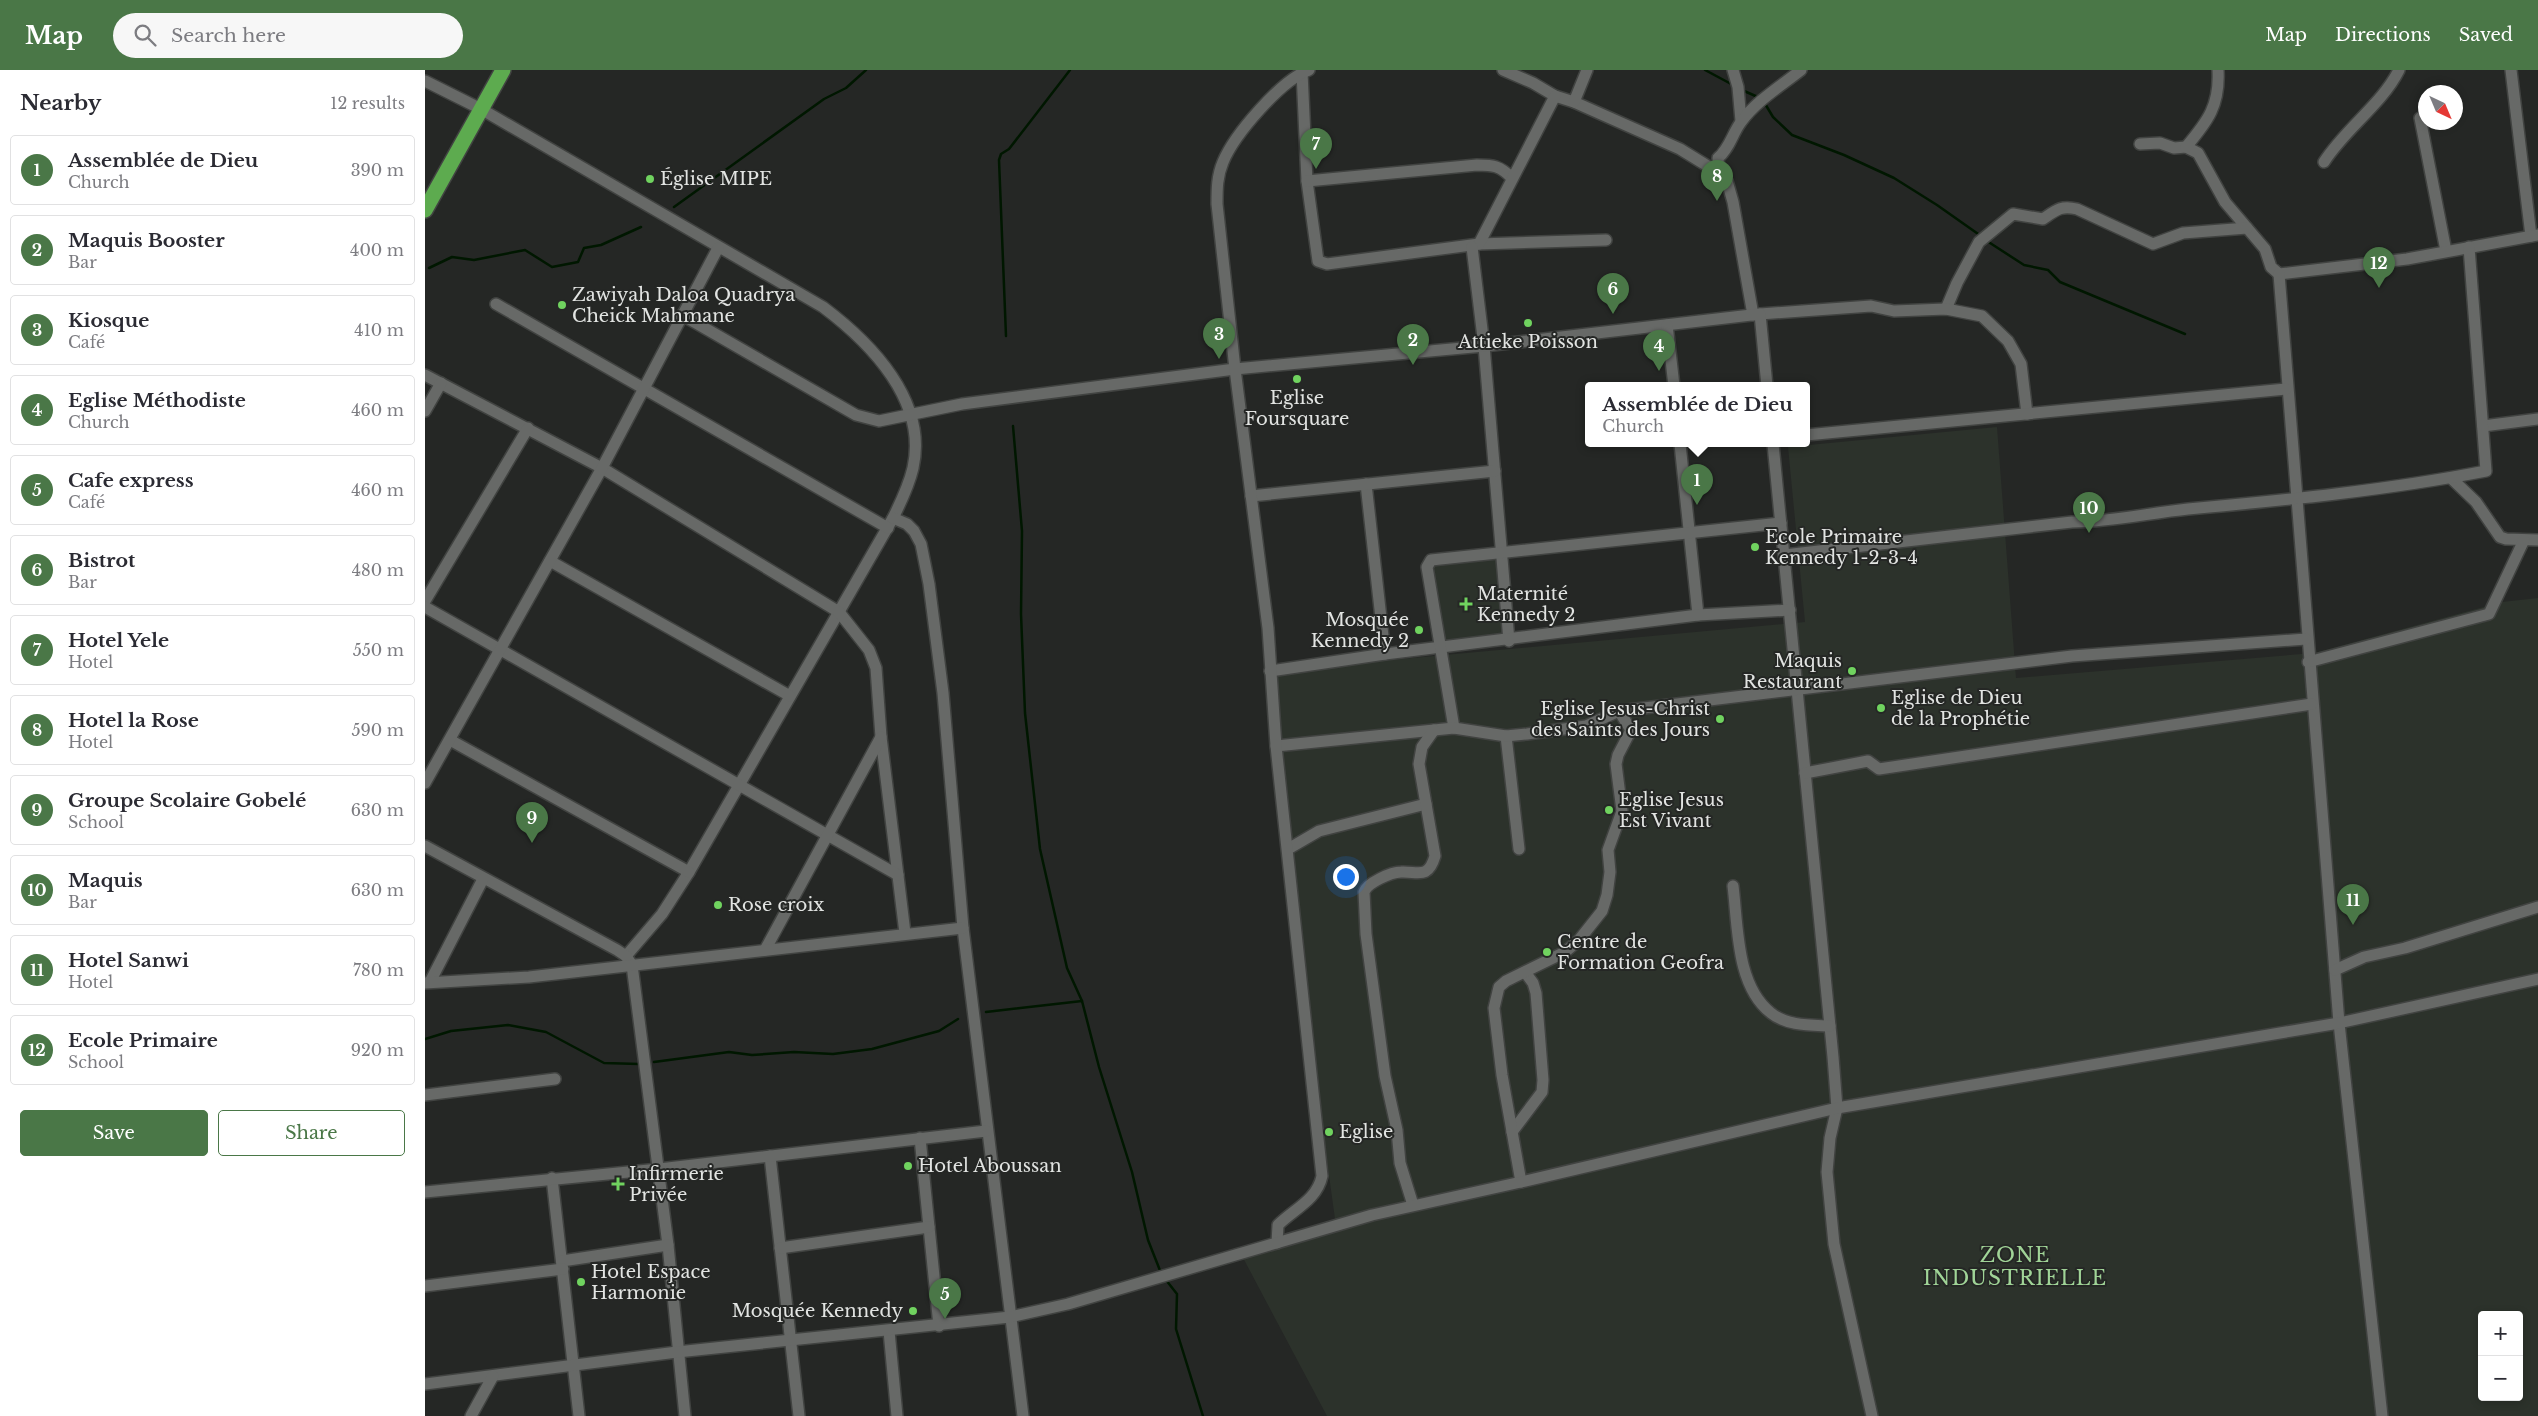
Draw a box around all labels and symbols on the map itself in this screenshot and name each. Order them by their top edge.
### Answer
north arrow [2418,85,2463,130]
pin: 7 [1300,128,1332,169]
pin: 8 [1701,160,1733,201]
place label: Église MIPE [660,167,772,190]
marker: Église MIPE [644,173,656,185]
pin: 12 [2363,247,2395,288]
pin: 6 [1597,273,1629,314]
place label: Zawiyah Daloa Quadrya Cheick Mahmane [572,284,795,327]
marker: Zawiyah Daloa Quadrya Cheick Mahmane [556,299,568,311]
marker: Attieke Poisson [1522,317,1534,329]
pin: 3 [1203,318,1235,359]
pin: 2 [1397,324,1429,365]
pin: 4 [1643,330,1675,371]
place label: Attieke Poisson [1457,331,1598,353]
marker: Eglise Foursquare [1291,373,1303,385]
place label: Eglise Foursquare [1245,387,1349,430]
pin: 1 [1681,464,1713,505]
pin: 10 [2073,492,2105,533]
place label: Ecole Primaire Kennedy 1-2-3-4 [1765,526,1918,569]
marker: Ecole Primaire Kennedy 1-2-3-4 [1749,541,1761,553]
place label: Maternité Kennedy 2 [1477,583,1575,626]
marker: Maternité Kennedy 2 [1459,597,1473,611]
place label: Mosquée Kennedy 2 [1311,609,1409,652]
marker: Mosquée Kennedy 2 [1413,624,1425,636]
place label: Maquis Restaurant [1743,650,1842,693]
marker: Maquis Restaurant [1846,665,1858,677]
place label: Eglise de Dieu de la Prophétie [1891,687,2030,730]
place label: Eglise Jesus-Christ des Saints des Jours [1531,698,1710,741]
marker: Eglise de Dieu de la Prophétie [1875,702,1887,714]
marker: Eglise Jesus-Christ des Saints des Jours [1714,713,1726,725]
place label: Eglise Jesus Est Vivant [1619,789,1724,832]
pin: 9 [516,802,548,843]
marker: Eglise Jesus Est Vivant [1603,804,1615,816]
your location [1333,864,1359,890]
pin: 11 [2337,884,2369,925]
place label: Rose croix [728,894,824,916]
marker: Rose croix [712,899,724,911]
place label: Centre de Formation Geofra [1557,931,1724,974]
marker: Centre de Formation Geofra [1541,946,1553,958]
place label: Eglise [1339,1121,1393,1143]
marker: Eglise [1323,1126,1335,1138]
place label: Hotel Aboussan [918,1155,1062,1177]
marker: Hotel Aboussan [902,1160,914,1172]
place label: Infirmerie Privée [629,1163,724,1206]
marker: Infirmerie Privée [611,1177,625,1191]
district label: ZONE INDUSTRIELLE [1923,1243,2107,1290]
place label: Hotel Espace Harmonie [591,1261,710,1304]
marker: Hotel Espace Harmonie [575,1276,587,1288]
pin: 5 [929,1278,961,1319]
place label: Mosquée Kennedy [732,1300,903,1322]
marker: Mosquée Kennedy [907,1305,919,1317]

